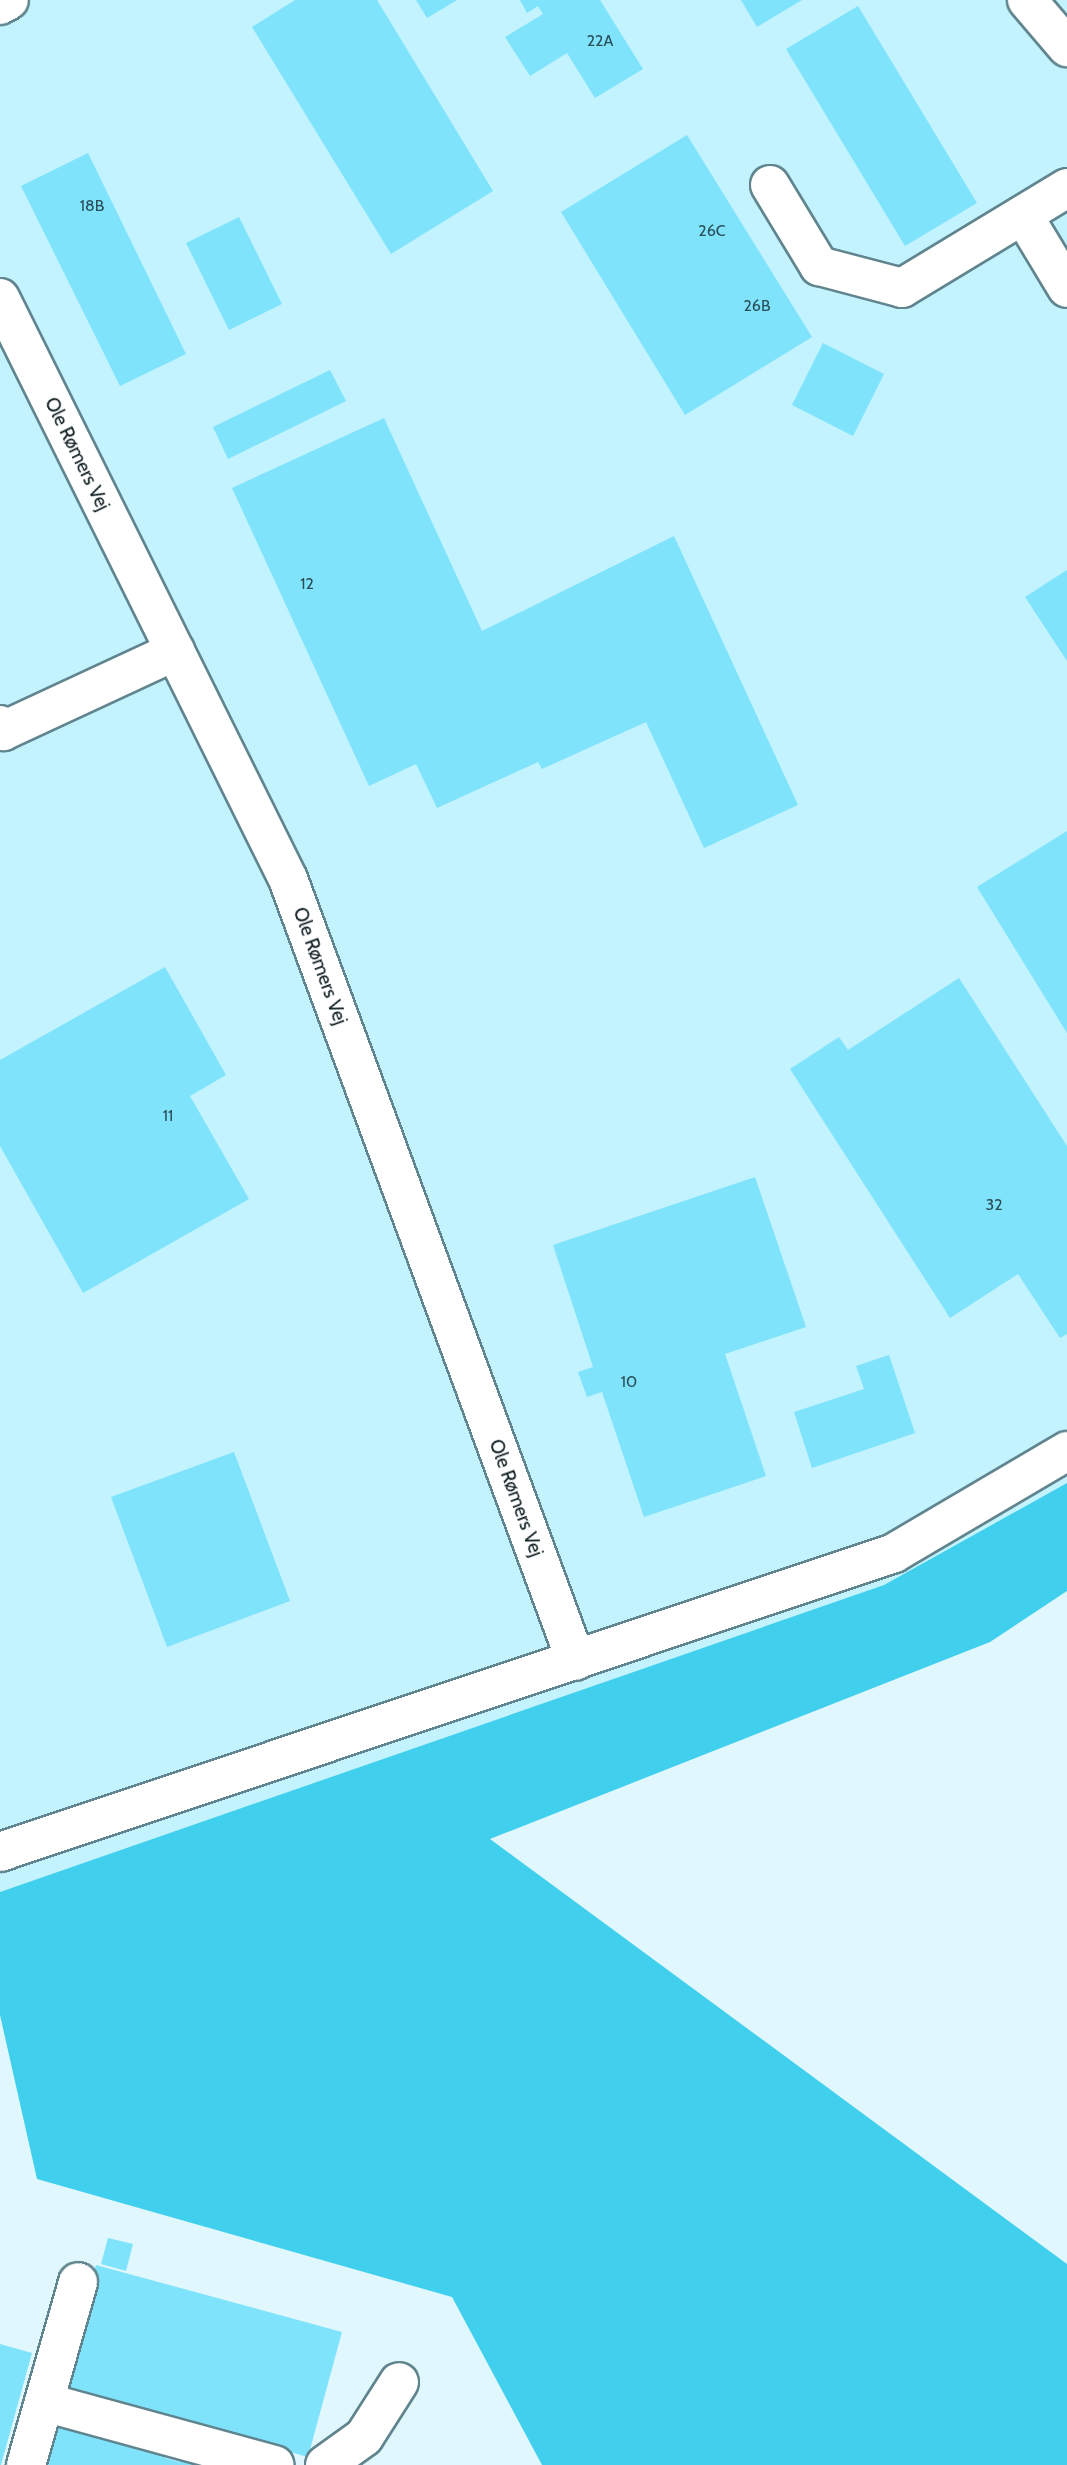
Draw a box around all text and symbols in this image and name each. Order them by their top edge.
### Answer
house number: 22A [587,31,613,51]
house number: 18B [80,196,104,216]
house number: 26C [698,221,726,241]
house number: 26B [743,296,771,316]
street label: Ole Rømers Vej [40,394,114,514]
house number: 12 [300,574,314,594]
street label: Ole Rømers Vej [288,904,352,1028]
house number: 11 [163,1106,173,1126]
house number: 32 [985,1195,1003,1215]
house number: 10 [621,1372,637,1392]
street label: Ole Rømers Vej [484,1436,548,1560]

